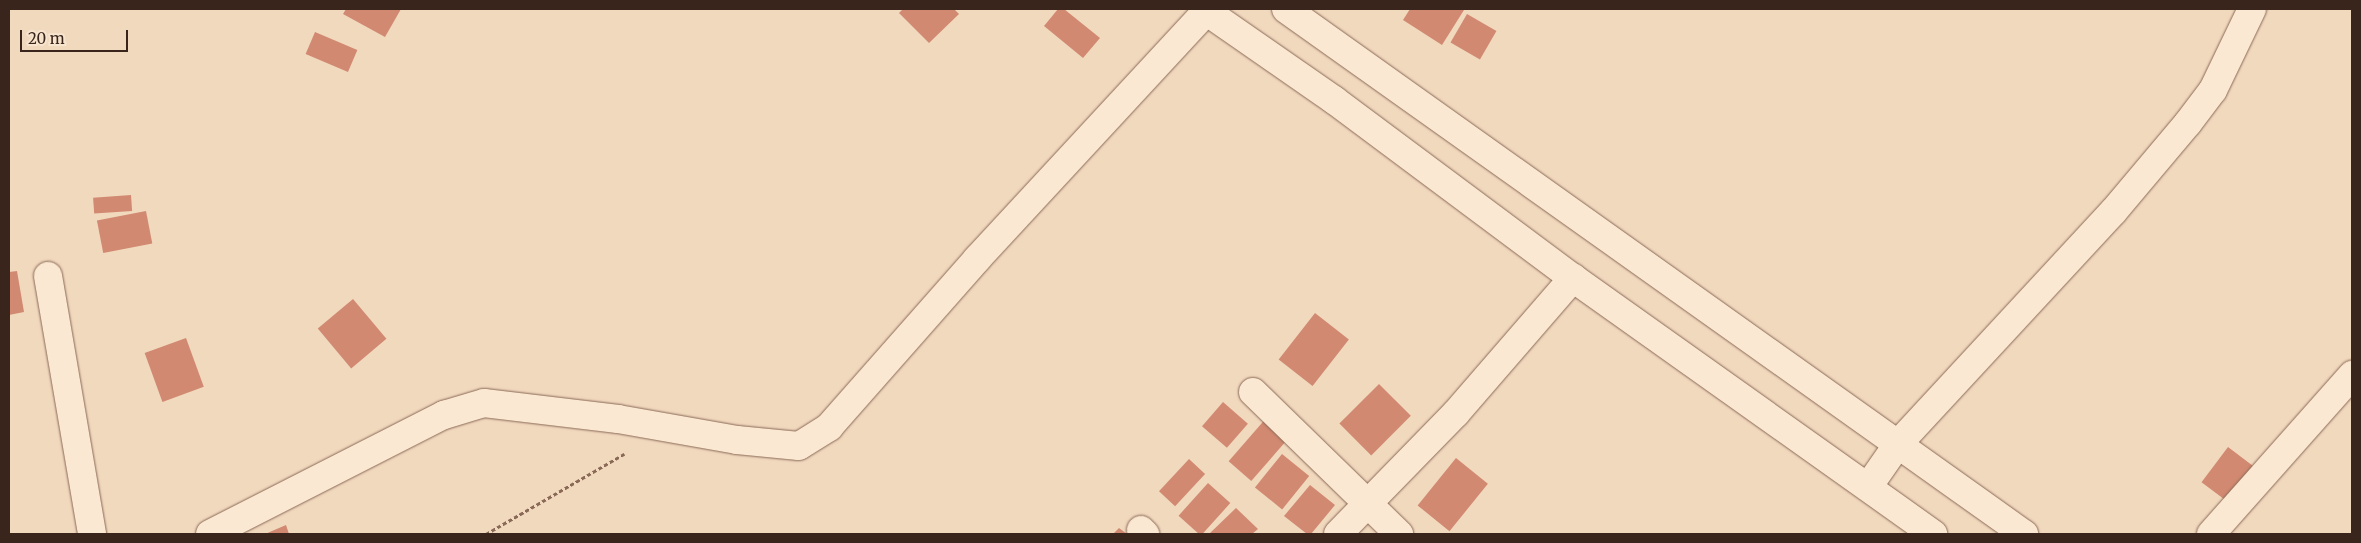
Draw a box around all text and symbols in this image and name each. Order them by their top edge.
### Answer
scale bar [22,20,130,52]
text: 20 m [28,29,65,48]

